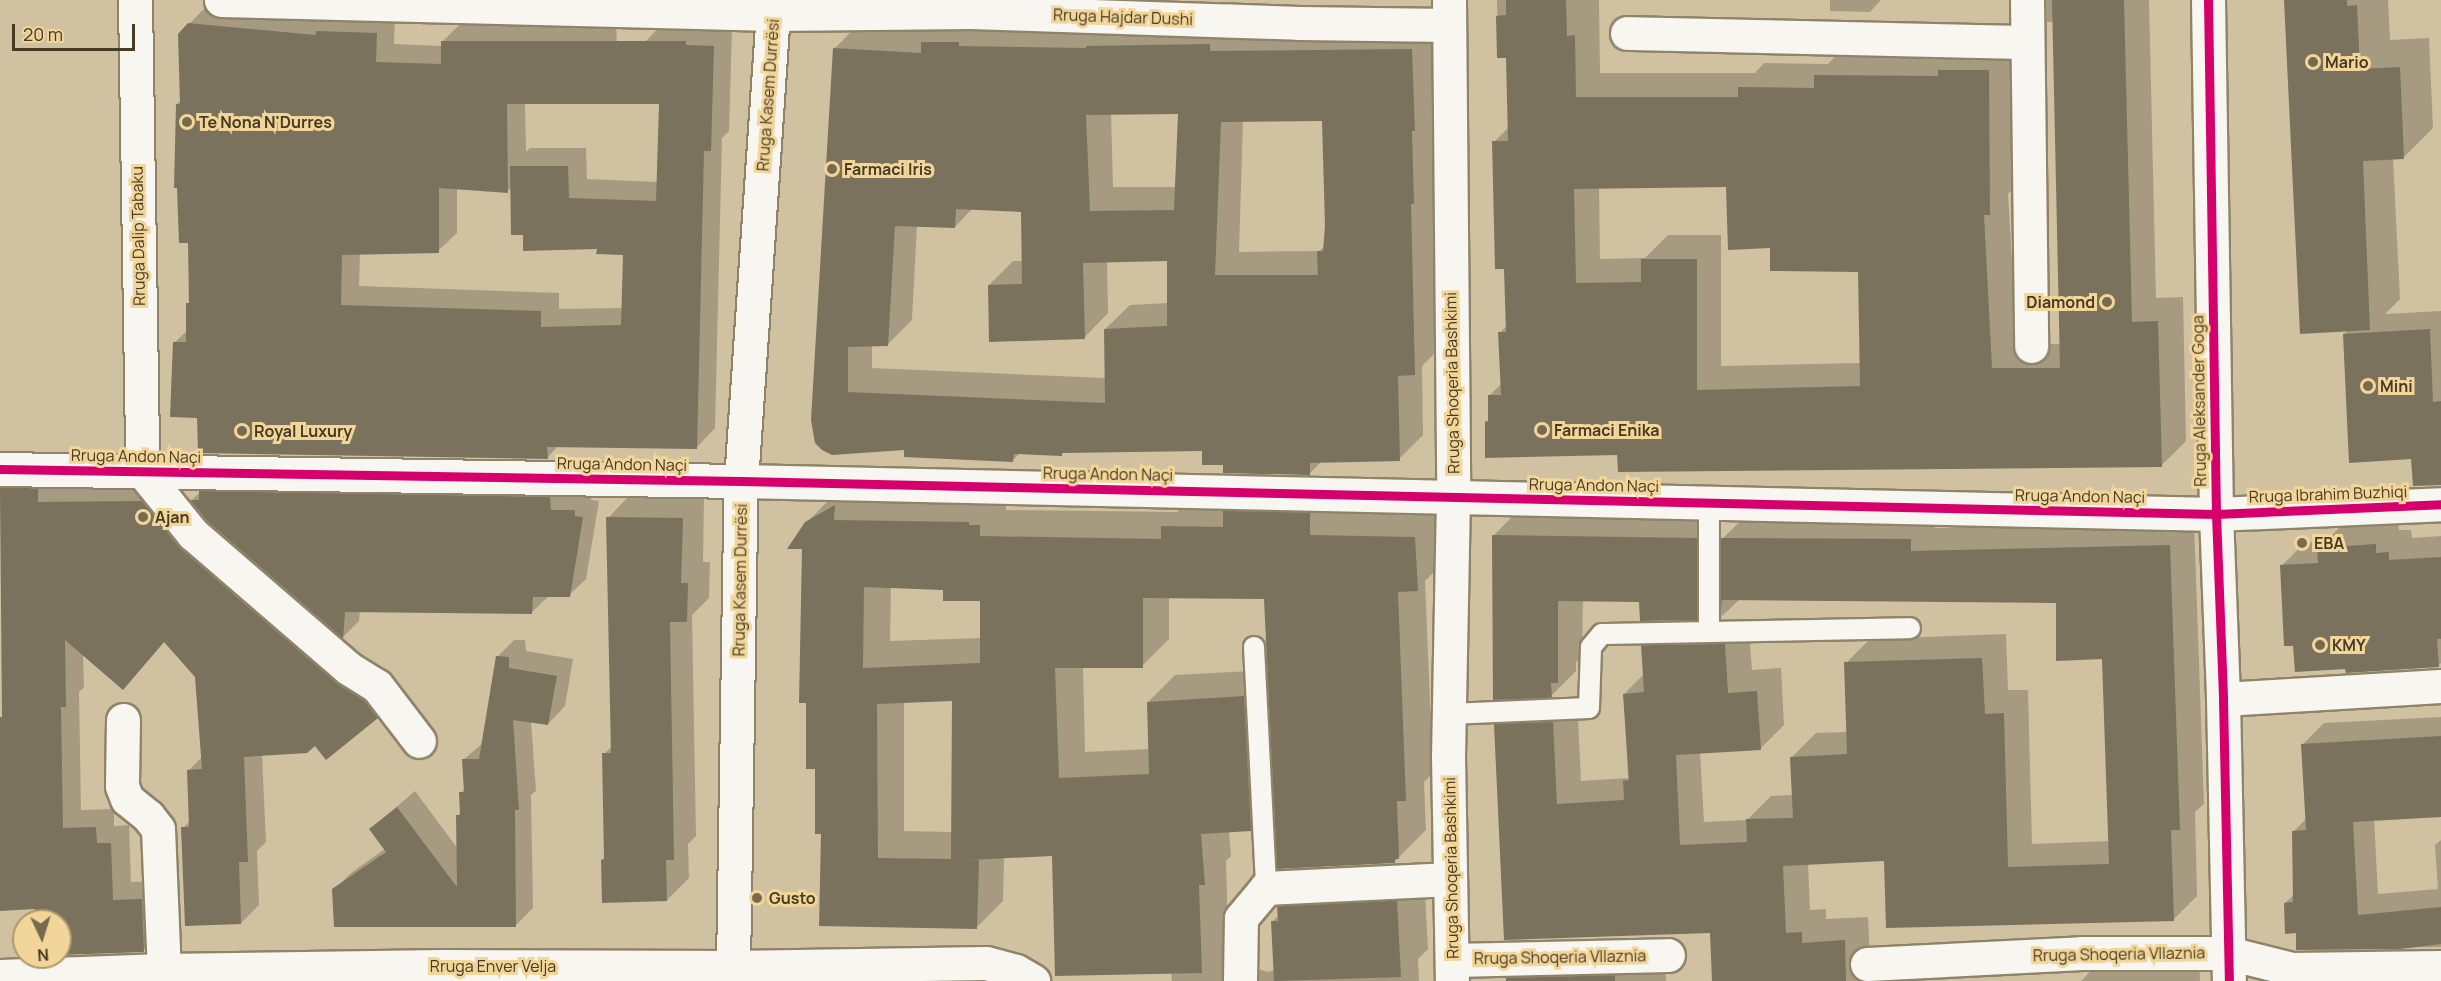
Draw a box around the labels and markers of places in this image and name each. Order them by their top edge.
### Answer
place label: Mario [2325,52,2369,72]
marker: Mario [2306,55,2320,69]
place label: Te Nona N'Durres [199,112,332,132]
marker: Te Nona N'Durres [180,115,194,129]
place label: Farmaci Iris [844,159,932,179]
marker: Farmaci Iris [825,162,839,176]
place label: Diamond [2026,292,2095,312]
marker: Diamond [2100,295,2114,309]
place label: Mini [2380,376,2413,396]
marker: Mini [2361,379,2375,393]
place label: Farmaci Enika [1554,420,1660,440]
place label: Royal Luxury [254,421,352,441]
marker: Farmaci Enika [1535,423,1549,437]
marker: Royal Luxury [235,424,249,438]
place label: Ajan [155,507,190,527]
marker: Ajan [136,510,150,524]
place label: EBA [2314,533,2344,553]
marker: EBA [2295,536,2309,550]
place label: KMY [2332,635,2366,655]
marker: KMY [2313,638,2327,652]
place label: Gusto [769,888,816,908]
marker: Gusto [750,891,764,905]

